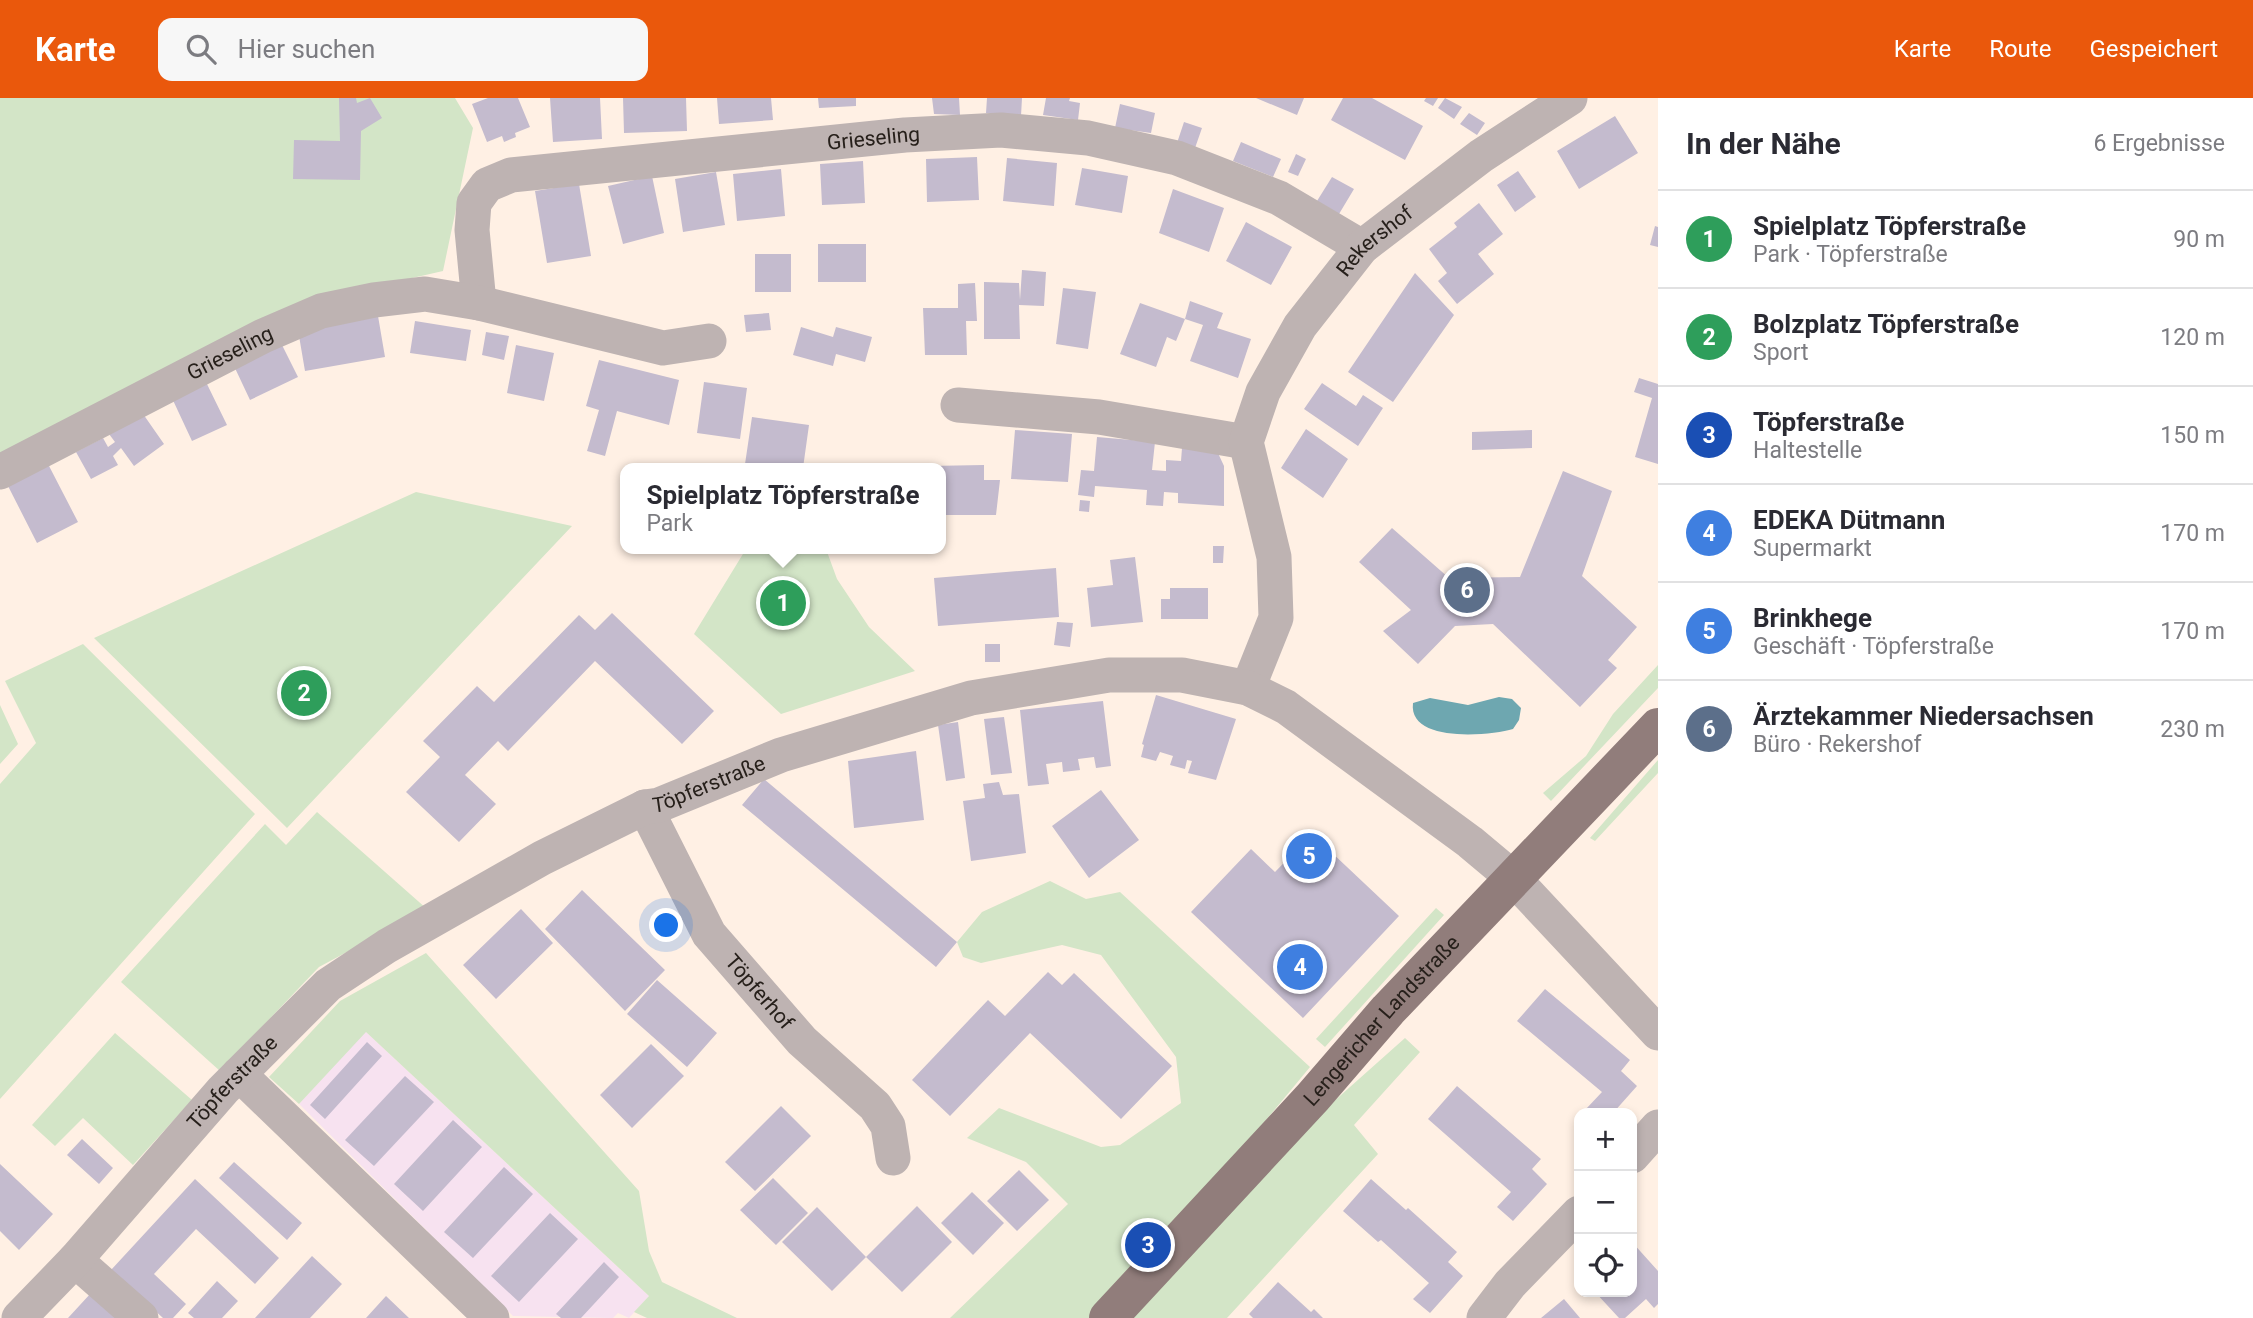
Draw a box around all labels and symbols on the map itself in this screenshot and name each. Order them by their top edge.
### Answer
street label: Grieseling [826,122,921,155]
street label: Rekershof [1332,200,1418,281]
street label: Grieseling [183,321,277,385]
pin: 6 [1444,564,1490,616]
pin: 1 [760,577,806,629]
pin: 2 [281,667,327,719]
street label: Töpferstraße [651,751,769,818]
pin: 5 [1286,830,1332,882]
your location [649,908,683,942]
street label: Lengericher Landstraße [1299,931,1464,1111]
pin: 4 [1277,941,1323,993]
street label: Töpferhof [720,950,799,1035]
street label: Töpferstraße [182,1031,282,1134]
pin: 3 [1125,1219,1171,1271]

